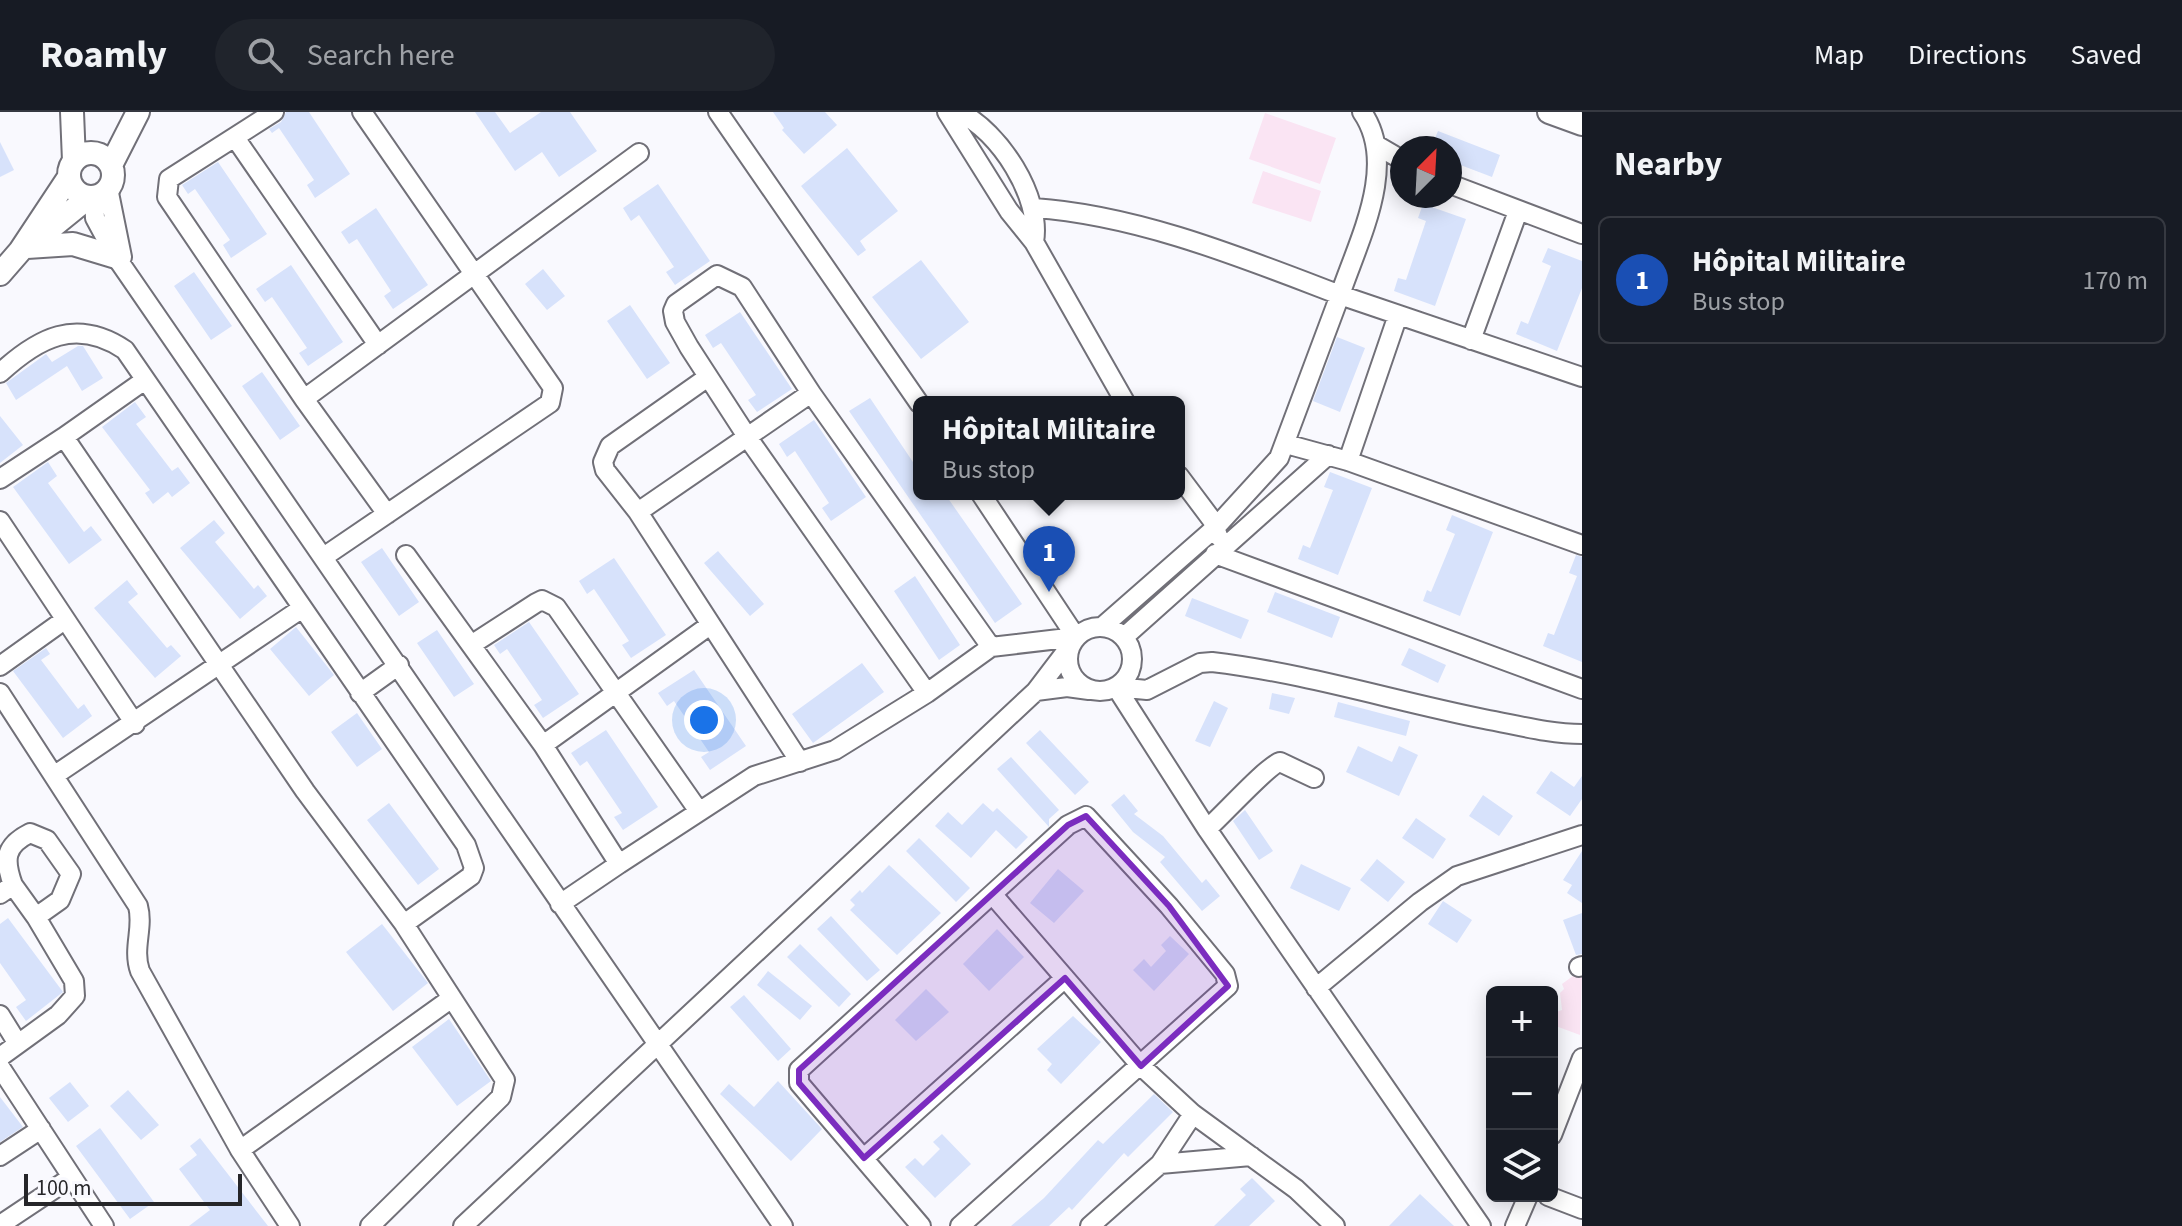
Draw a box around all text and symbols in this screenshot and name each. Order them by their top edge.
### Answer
search box [215,19,775,91]
text: Roamly [40,28,167,82]
icon: search [243,33,287,77]
text: Search here [307,34,455,77]
text: Map [1814,35,1864,75]
text: Directions [1908,35,2027,75]
text: Saved [2071,35,2142,75]
north arrow [1390,136,1462,208]
text: Nearby [1614,140,1722,189]
text: Hôpital Militaire [1692,240,1906,283]
text: 1 [1635,262,1649,299]
text: 170 m [2082,262,2148,299]
text: Bus stop [1692,283,1785,320]
popup [913,396,1185,500]
text: Hôpital Militaire [942,408,1156,451]
text: Bus stop [942,451,1035,488]
pin: 1 [1023,526,1075,592]
your location [684,700,724,740]
map controls [1486,986,1558,1202]
button: + [1486,986,1558,1058]
button: − [1486,1058,1558,1130]
button: layers [1486,1130,1558,1202]
scale bar [24,1170,242,1206]
text: 100 m [36,1172,91,1204]

